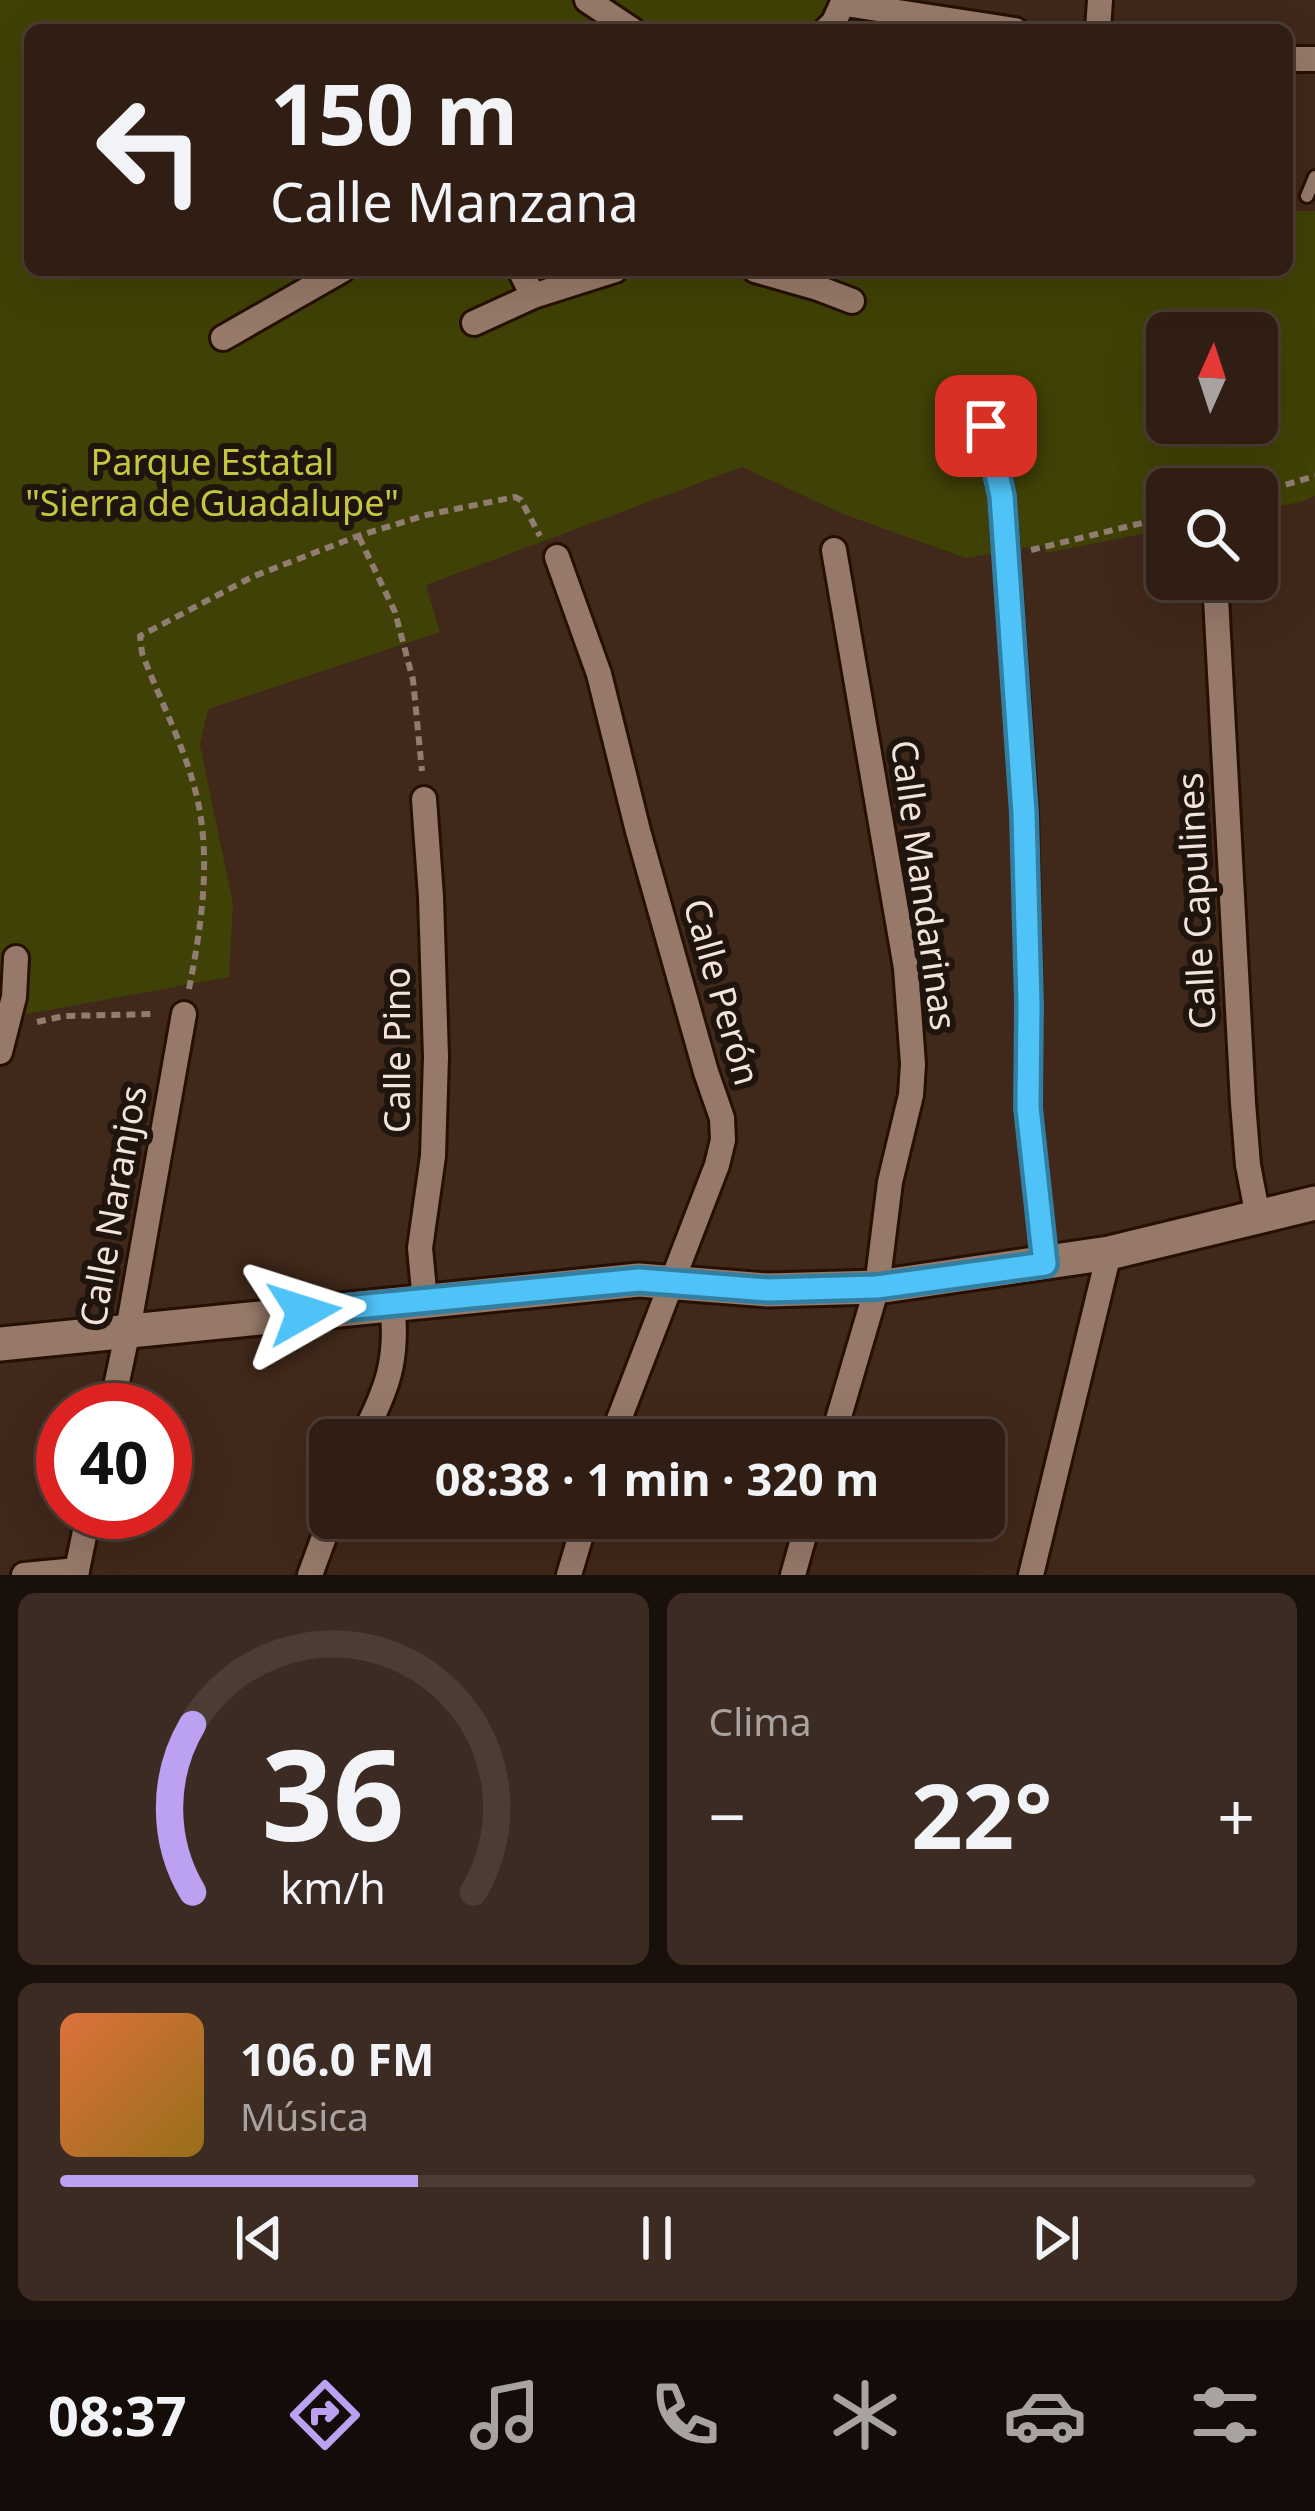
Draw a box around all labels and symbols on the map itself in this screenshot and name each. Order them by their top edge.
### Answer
north arrow [1146,312,1278,444]
pin [935,375,1037,477]
park label: Parque Estatal "Sierra de Guadalupe" [25,437,399,527]
street label: Calle Mandarinas [880,737,969,1033]
street label: Calle Capulines [1164,771,1227,1031]
street label: Calle Perón [673,893,772,1091]
street label: Calle Pino [372,967,421,1133]
street label: Calle Naranjos [67,1082,158,1330]
position arrow [241,1249,367,1375]
speed limit sign: 40 [36,1383,192,1539]

